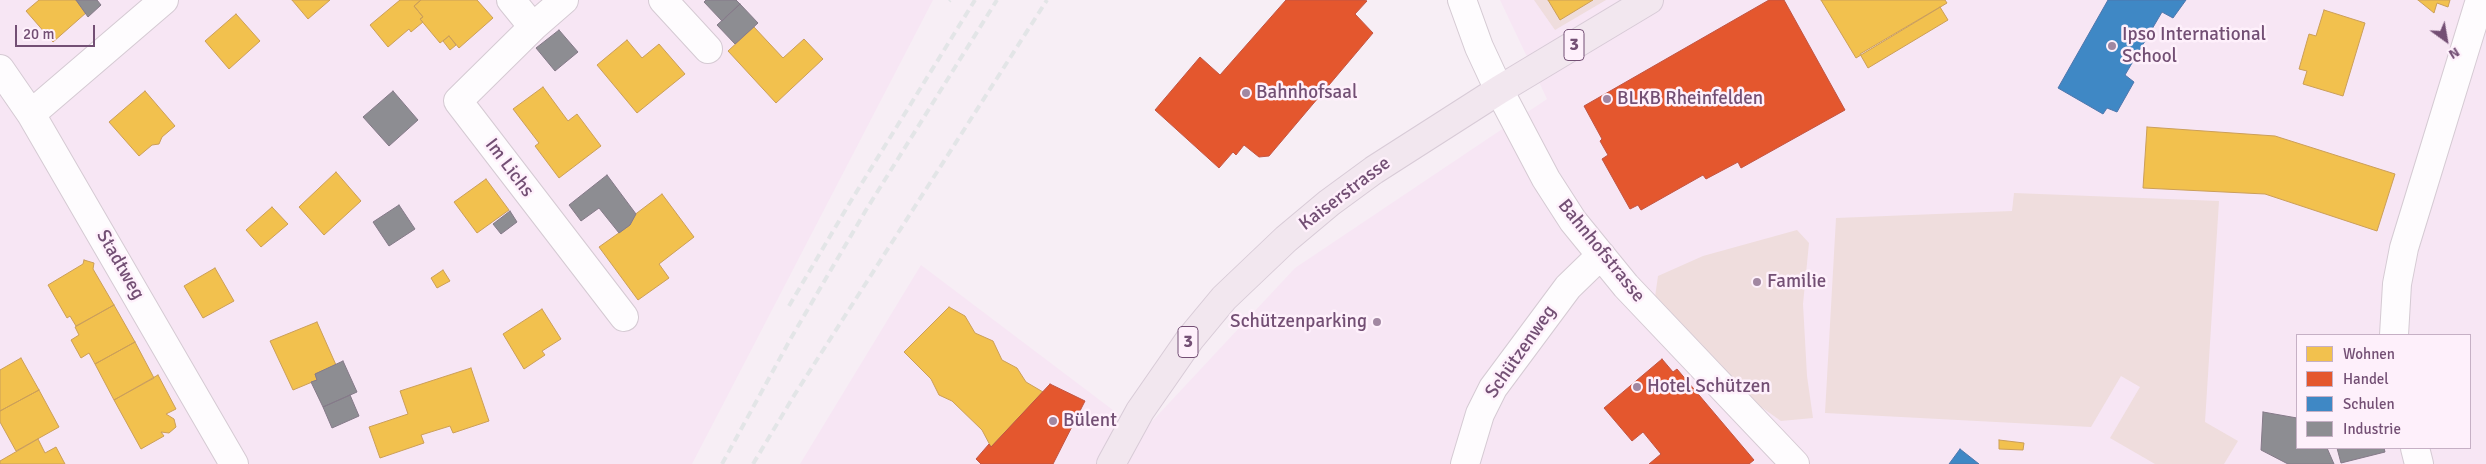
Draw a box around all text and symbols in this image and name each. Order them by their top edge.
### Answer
scale bar [18,15,98,47]
north arrow [2421,15,2471,65]
place label: Ipso International School [2122,24,2266,68]
text: 20 m [23,25,54,43]
road number: 3 [1564,30,1584,60]
marker: Ipso International School [2106,40,2118,52]
text: N [2446,43,2463,63]
place label: Bahnhofsaal [1256,82,1357,104]
marker: Bahnhofsaal [1240,87,1252,99]
place label: BLKB Rheinfelden [1617,88,1763,110]
marker: BLKB Rheinfelden [1601,93,1613,105]
street label: Im Lichs [480,134,538,202]
street label: Kaiserstrasse [1295,152,1395,236]
street label: Bahnhofstrasse [1553,195,1649,307]
street label: Stadtweg [91,226,149,304]
place label: Familie [1767,271,1826,293]
marker: Familie [1751,276,1763,288]
street label: Schützenweg [1481,301,1561,403]
place label: Schützenparking [1230,311,1367,333]
marker: Schützenparking [1371,316,1383,328]
road number: 3 [1178,327,1198,358]
legend [2296,334,2471,449]
text: Wohnen [2343,345,2395,363]
text: Handel [2343,370,2389,388]
place label: Hotel Schützen [1647,376,1771,398]
marker: Hotel Schützen [1631,381,1643,393]
text: Schulen [2343,395,2395,413]
place label: Bülent [1063,410,1117,432]
marker: Bülent [1047,415,1059,427]
text: Industrie [2343,420,2401,438]

